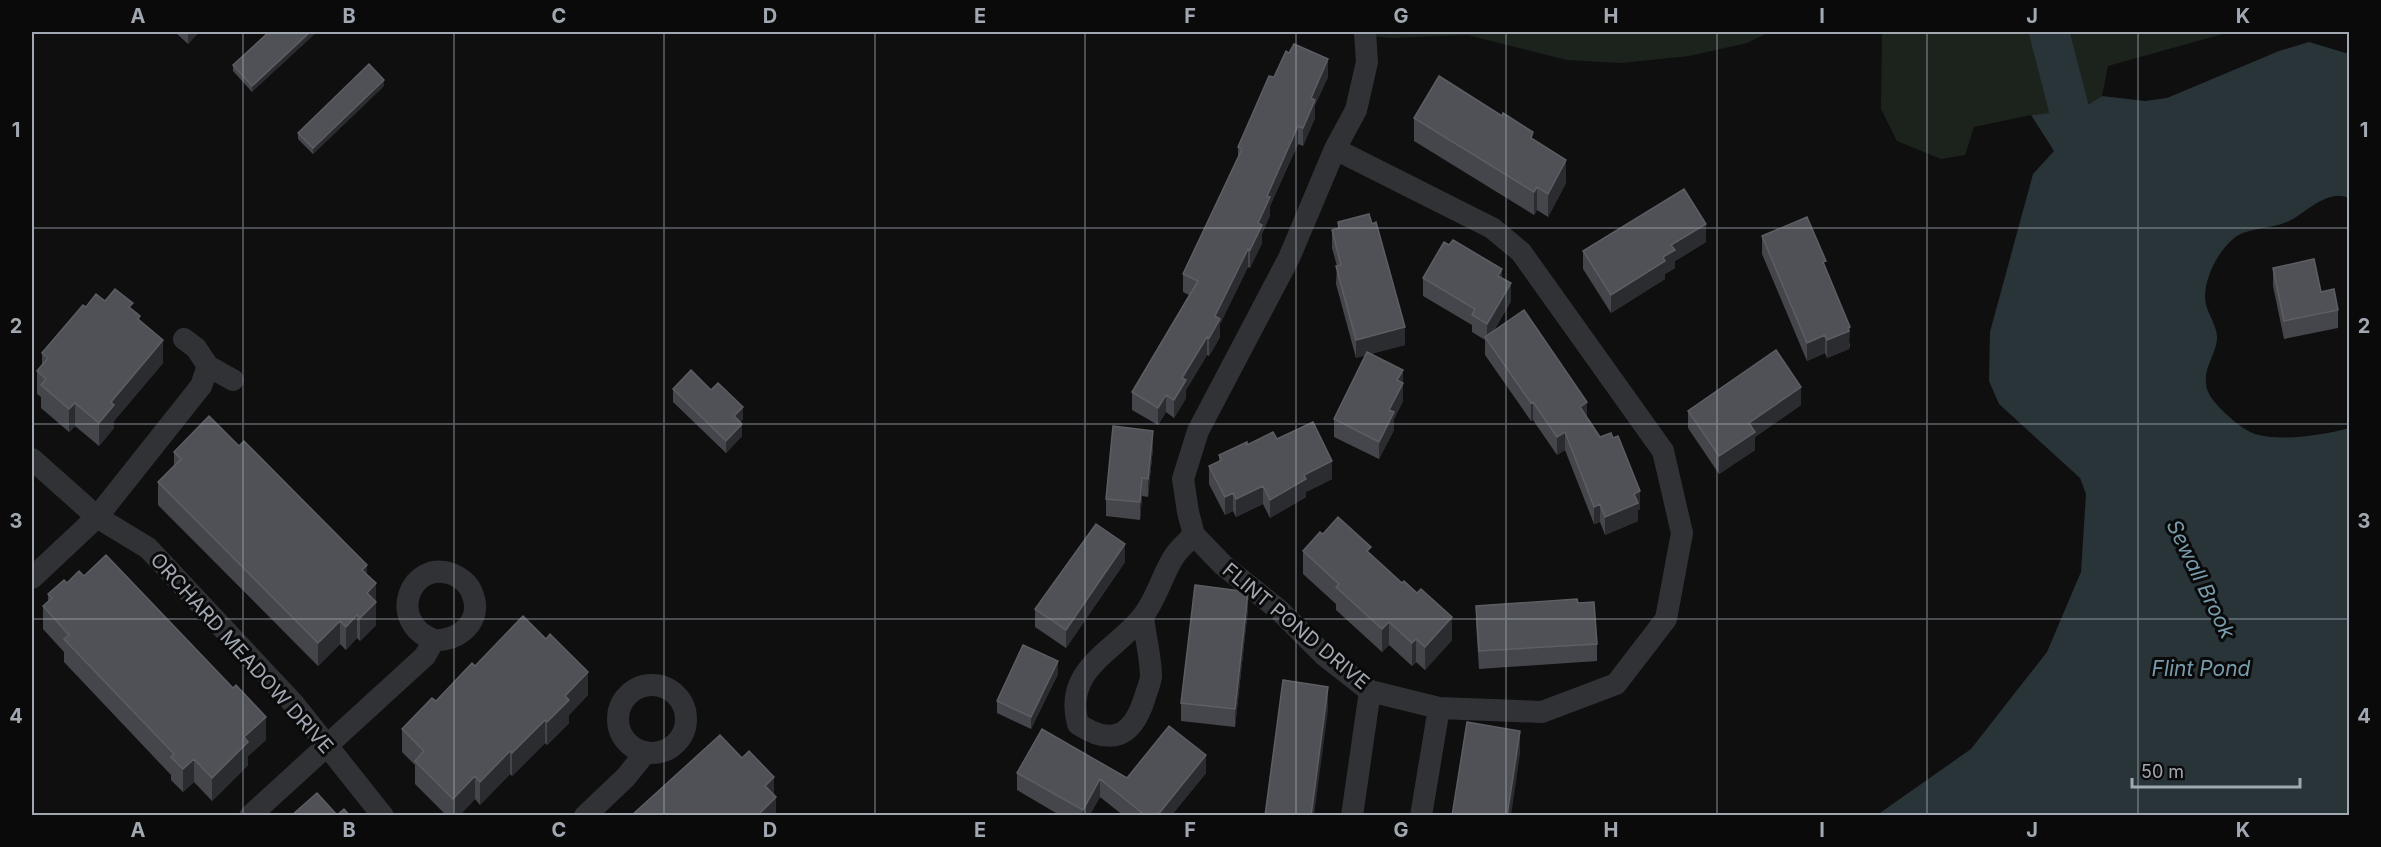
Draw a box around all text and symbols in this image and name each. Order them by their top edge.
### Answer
text: A [131,4,146,28]
text: B [342,4,356,28]
text: C [552,4,566,28]
text: D [763,4,777,28]
text: E [974,4,986,28]
text: F [1184,4,1196,28]
text: G [1393,4,1409,28]
text: H [1604,4,1618,28]
text: I [1819,4,1825,28]
text: J [2026,4,2038,28]
text: K [2236,4,2250,28]
text: 1 [12,118,20,142]
text: 1 [2360,118,2368,142]
text: 2 [10,314,22,338]
text: 2 [2358,314,2370,338]
text: 3 [10,509,22,533]
text: 3 [2358,509,2370,533]
water label: Sewall Brook [2161,516,2241,643]
street label: ORCHARD MEADOW DRIVE [145,548,339,758]
street label: FLINT POND DRIVE [1218,558,1374,694]
water label: Flint Pond [2152,656,2251,681]
text: 4 [9,704,23,728]
text: 4 [2357,704,2371,728]
scale bar [2132,751,2300,789]
text: 50 m [2141,761,2184,782]
text: A [131,818,146,842]
text: B [342,818,356,842]
text: C [552,818,566,842]
text: D [763,818,777,842]
text: E [974,818,986,842]
text: F [1184,818,1196,842]
text: G [1393,818,1409,842]
text: H [1604,818,1618,842]
text: I [1819,818,1825,842]
text: J [2026,818,2038,842]
text: K [2236,818,2250,842]

